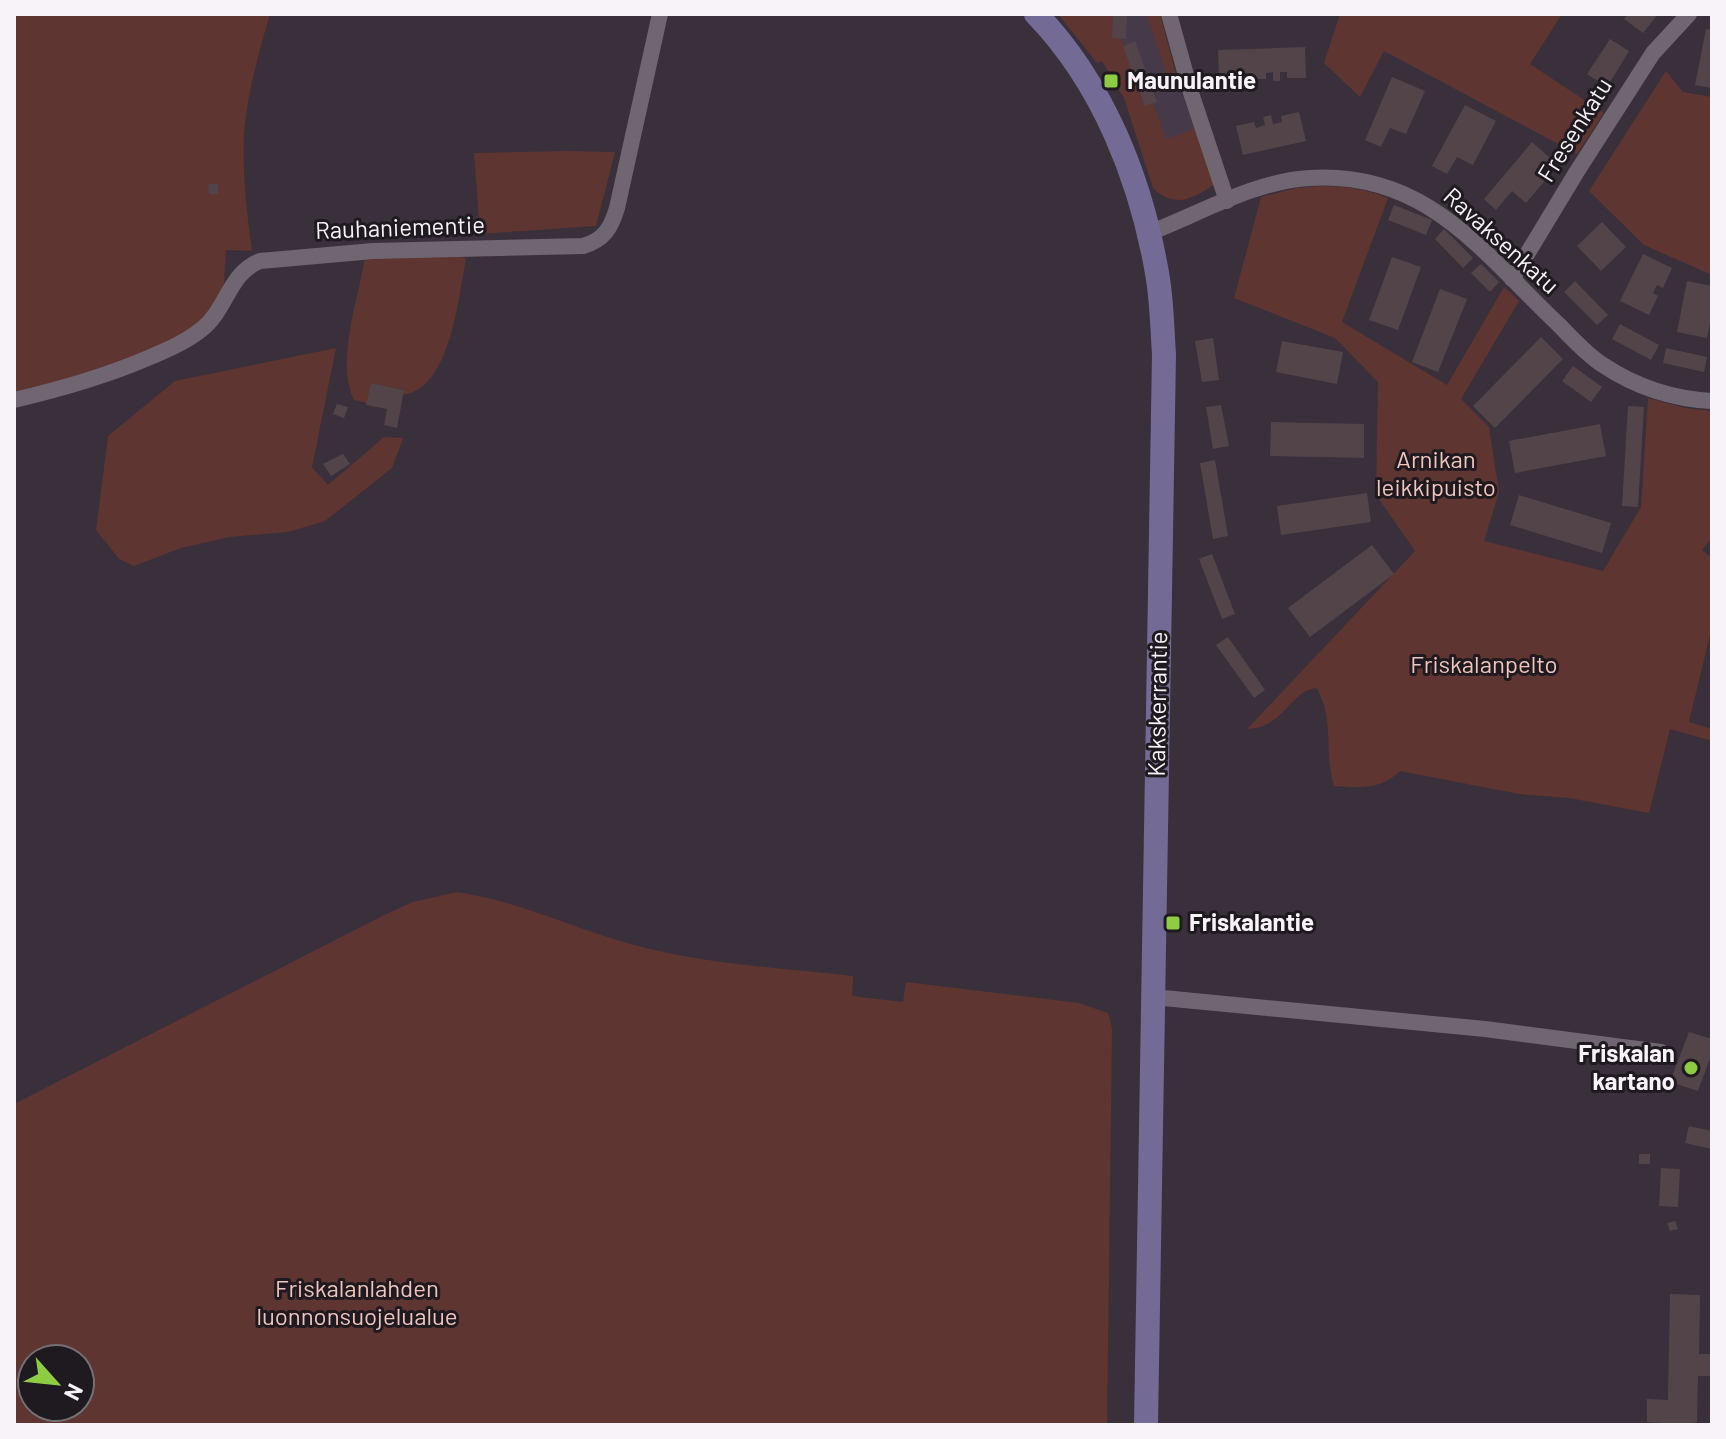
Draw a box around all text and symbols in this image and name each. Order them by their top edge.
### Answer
place label: Maunulantie [1127,65,1256,94]
marker: Maunulantie [1102,72,1120,90]
street label: Fresenkatu [1530,72,1617,187]
street label: Ravaksenkatu [1438,181,1566,299]
street label: Rauhaniementie [315,209,485,244]
park label: Arnikan leikkipuisto [1376,444,1496,501]
street label: Kakskerrantie [1141,631,1172,777]
park label: Friskalanpelto [1410,649,1558,678]
place label: Friskalantie [1189,907,1314,936]
marker: Friskalantie [1164,914,1182,932]
place label: Friskalan kartano [1578,1038,1675,1095]
marker: Friskalan kartano [1682,1059,1700,1077]
park label: Friskalanlahden luonnonsuojelualue [256,1273,458,1330]
north arrow [16,1343,96,1423]
text: N [60,1380,90,1405]

